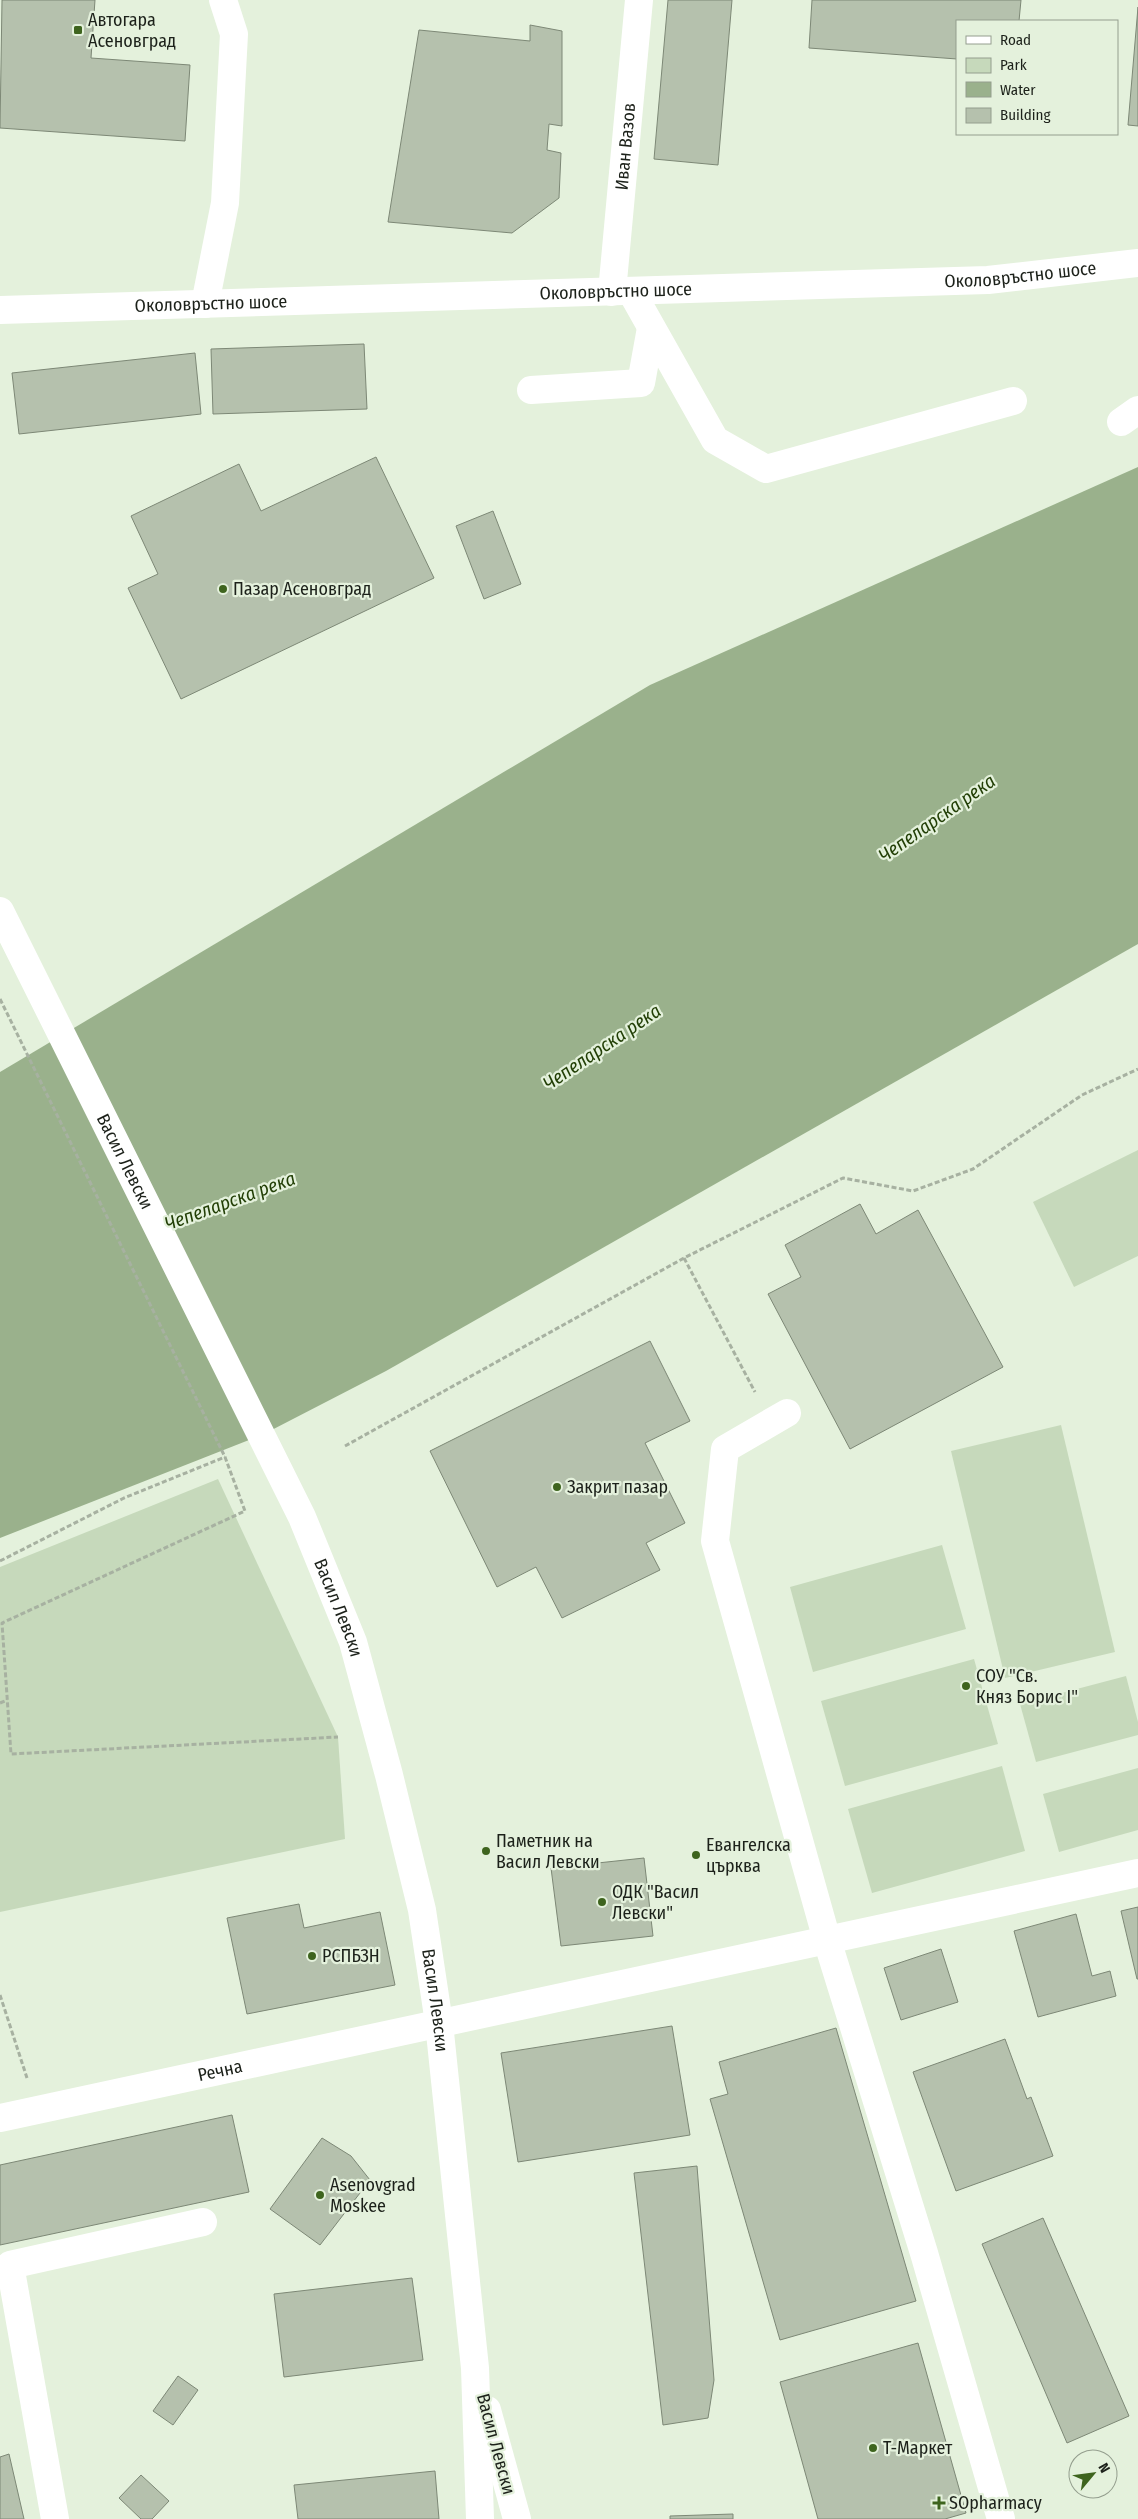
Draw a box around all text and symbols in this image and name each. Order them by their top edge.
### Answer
place label: Автогара Асеновград [88,9,176,52]
legend [956,20,1118,135]
marker: Автогара Асеновград [72,24,84,36]
text: Road [1000,31,1031,49]
text: Park [1000,56,1027,74]
text: Water [1000,81,1036,99]
street label: Иван Вазов [610,102,640,191]
text: Building [1000,106,1051,124]
street label: Околовръстно шосе [944,257,1097,292]
street label: Околовръстно шосе [539,278,692,305]
street label: Околовръстно шосе [134,290,288,317]
place label: Пазар Асеновград [233,578,371,600]
marker: Пазар Асеновград [217,583,229,595]
water label: Чепеларска река [874,769,1000,867]
water label: Чепеларска река [539,999,665,1095]
street label: Васил Левски [92,1110,158,1213]
water label: Чепеларска река [162,1167,298,1235]
place label: Закрит пазар [567,1476,668,1498]
marker: Закрит пазар [551,1481,563,1493]
street label: Васил Левски [309,1555,368,1659]
place label: СОУ "Св. Княз Борис I" [976,1665,1078,1708]
marker: СОУ "Св. Княз Борис I" [960,1680,972,1692]
place label: Паметник на Васил Левски [496,1830,600,1873]
place label: Евангелска църква [706,1834,791,1877]
marker: Паметник на Васил Левски [480,1845,492,1857]
marker: Евангелска църква [690,1849,702,1861]
place label: ОДК "Васил Левски" [612,1881,699,1924]
marker: ОДК "Васил Левски" [596,1896,608,1908]
place label: РСПБЗН [322,1945,380,1967]
street label: Васил Левски [417,1947,453,2053]
marker: РСПБЗН [306,1950,318,1962]
street label: Речна [196,2055,245,2086]
place label: Asenovgrad Moskee [330,2174,416,2217]
marker: Asenovgrad Moskee [314,2189,326,2201]
street label: Васил Левски [472,2391,520,2497]
place label: Т-Маркет [883,2437,953,2459]
marker: Т-Маркет [867,2442,879,2454]
north arrow [1068,2449,1118,2499]
text: N [1094,2460,1113,2476]
place label: SOpharmacy [949,2492,1042,2514]
marker: SOpharmacy [933,2497,945,2509]

